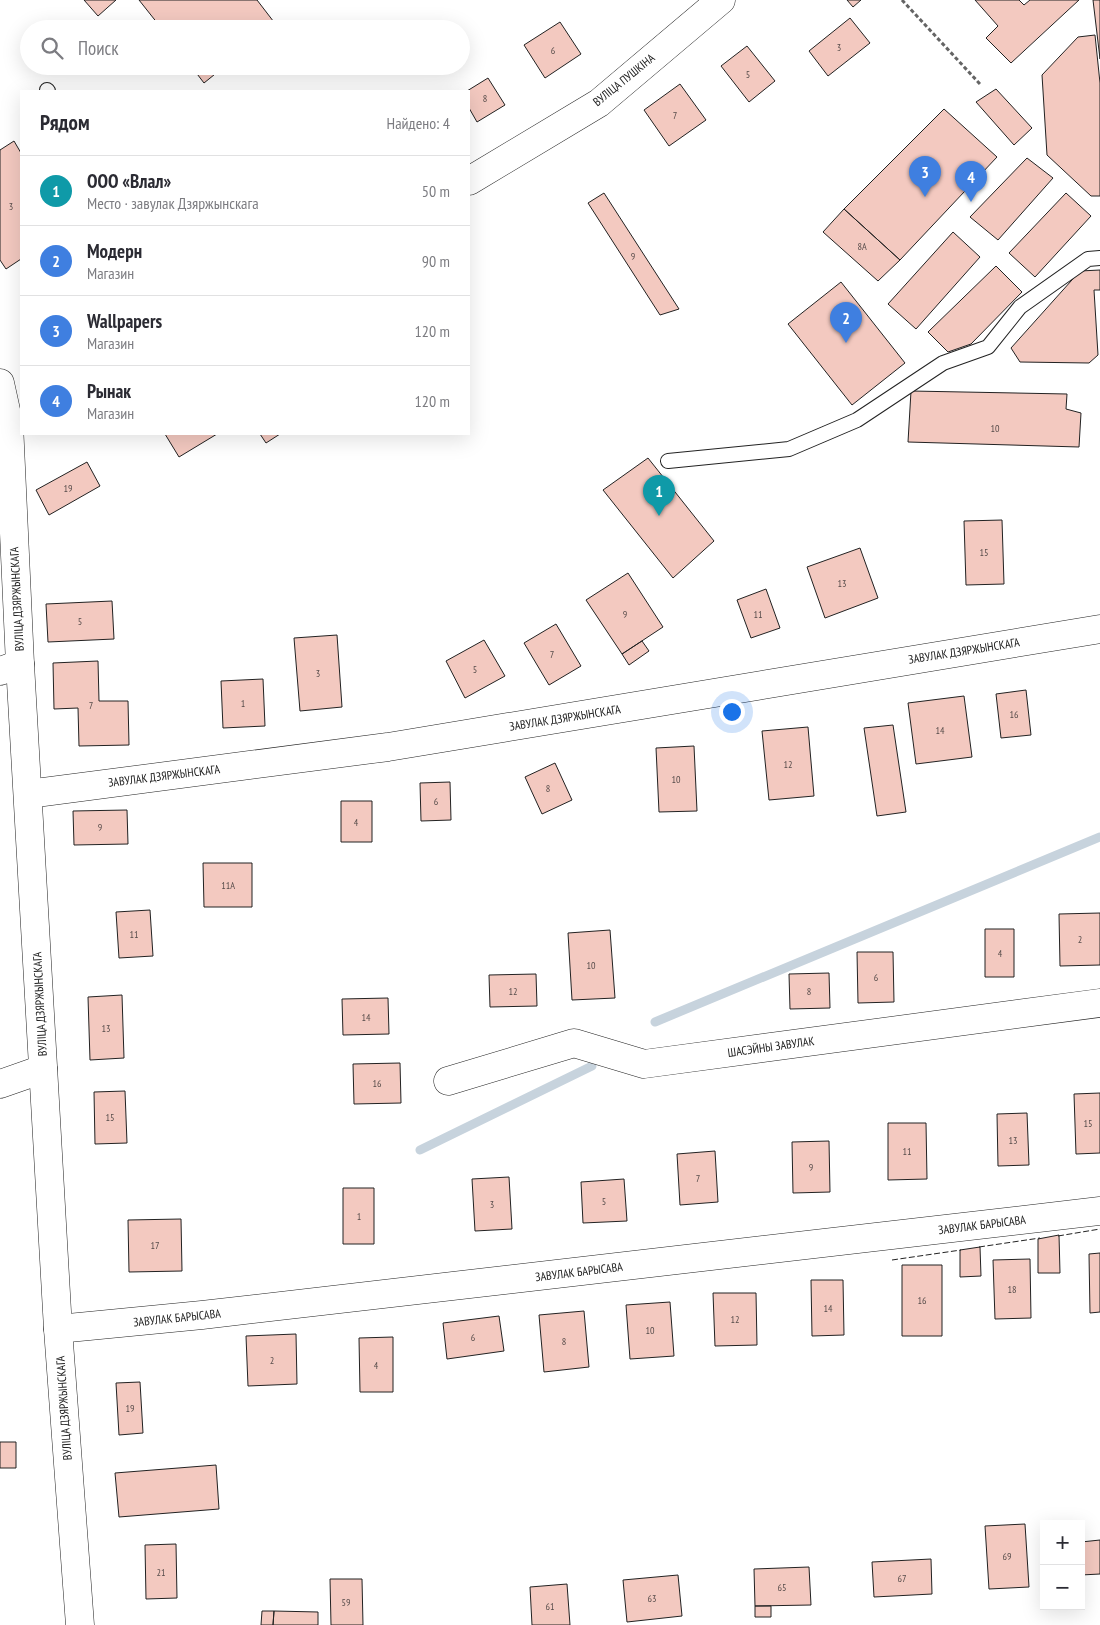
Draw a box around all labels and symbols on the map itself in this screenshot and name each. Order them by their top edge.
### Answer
house number: 3 [837,41,841,54]
house number: 6 [551,44,556,57]
street label: ВУЛІЦА ПУШКІНА [590,50,658,109]
house number: 5 [746,68,750,81]
house number: 8 [483,92,487,105]
house number: 7 [673,109,677,122]
pin: 3 [909,156,941,197]
pin: 4 [955,161,987,202]
house number: 3 [9,200,13,213]
house number: 8А [857,240,867,253]
house number: 9 [631,250,635,263]
pin: 2 [830,302,862,343]
house number: 10 [991,422,1000,435]
pin: 1 [643,475,675,516]
house number: 19 [64,482,73,495]
street label: ВУЛІЦА ДЗЯРЖЫНСКАГА [6,546,27,652]
house number: 15 [980,546,989,559]
house number: 13 [838,577,847,590]
house number: 9 [623,608,627,621]
house number: 11 [754,608,763,621]
house number: 5 [78,615,82,628]
street label: ЗАВУЛАК ДЗЯРЖЫНСКАГА [907,634,1021,667]
house number: 7 [550,648,554,661]
house number: 5 [473,663,477,676]
house number: 3 [316,667,320,680]
house number: 1 [241,697,245,710]
house number: 7 [89,699,93,712]
your location [719,699,745,725]
street label: ЗАВУЛАК ДЗЯРЖЫНСКАГА [508,701,622,734]
house number: 16 [1010,708,1019,721]
house number: 14 [936,724,945,737]
house number: 12 [784,758,793,771]
street label: ЗАВУЛАК ДЗЯРЖЫНСКАГА [107,761,221,790]
house number: 10 [672,773,681,786]
house number: 8 [546,782,550,795]
house number: 6 [434,795,439,808]
house number: 4 [354,816,359,829]
house number: 9 [98,821,102,834]
house number: 11А [221,879,235,892]
house number: 11 [130,928,139,941]
house number: 2 [1078,933,1082,946]
house number: 4 [998,947,1003,960]
street label: ВУЛІЦА ДЗЯРЖЫНСКАГА [29,951,50,1057]
house number: 10 [587,959,596,972]
house number: 6 [874,971,879,984]
house number: 12 [509,985,518,998]
house number: 8 [807,985,811,998]
house number: 14 [362,1011,371,1024]
house number: 13 [102,1022,111,1035]
street label: ШАСЭЙНЫ ЗАВУЛАК [727,1033,815,1060]
house number: 16 [373,1077,382,1090]
house number: 15 [106,1111,115,1124]
house number: 15 [1084,1117,1093,1130]
house number: 13 [1009,1134,1018,1147]
house number: 11 [903,1145,912,1158]
house number: 9 [809,1161,813,1174]
house number: 7 [696,1172,700,1185]
house number: 5 [602,1195,606,1208]
house number: 3 [490,1198,494,1211]
house number: 1 [357,1210,361,1223]
street label: ЗАВУЛАК БАРЫСАВА [937,1212,1027,1237]
house number: 17 [151,1239,160,1252]
street label: ЗАВУЛАК БАРЫСАВА [534,1259,624,1284]
house number: 18 [1008,1283,1017,1296]
house number: 16 [918,1294,927,1307]
house number: 14 [824,1302,833,1315]
street label: ЗАВУЛАК БАРЫСАВА [132,1305,222,1330]
house number: 12 [731,1313,740,1326]
house number: 10 [646,1324,655,1337]
house number: 6 [471,1331,476,1344]
house number: 8 [562,1335,566,1348]
house number: 2 [270,1354,274,1367]
street label: ВУЛІЦА ДЗЯРЖЫНСКАГА [52,1355,75,1461]
house number: 4 [374,1359,379,1372]
house number: 19 [126,1402,135,1415]
house number: 69 [1003,1550,1012,1563]
house number: 21 [157,1566,166,1579]
house number: 67 [898,1572,907,1585]
house number: 65 [778,1581,787,1594]
house number: 63 [648,1592,657,1605]
house number: 59 [342,1596,351,1609]
house number: 61 [546,1600,555,1613]

